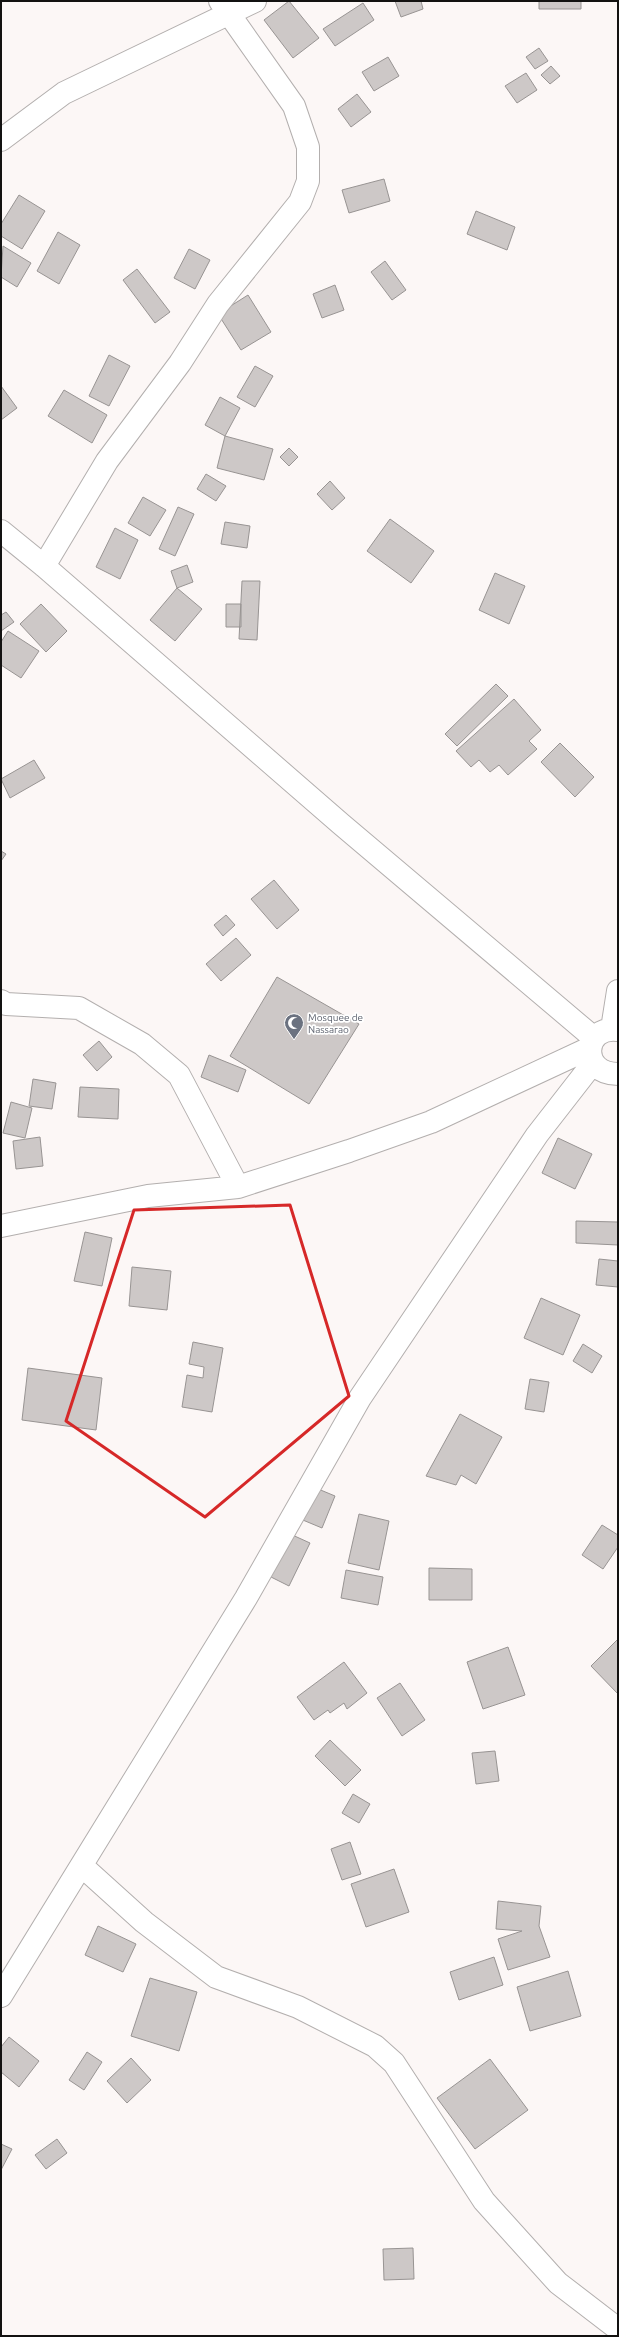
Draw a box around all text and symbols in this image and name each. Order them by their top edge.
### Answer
mosque icon: Mosquee de Nassarao [283,1012,305,1040]
place label: Mosquee de Nassarao [308,1012,363,1035]

